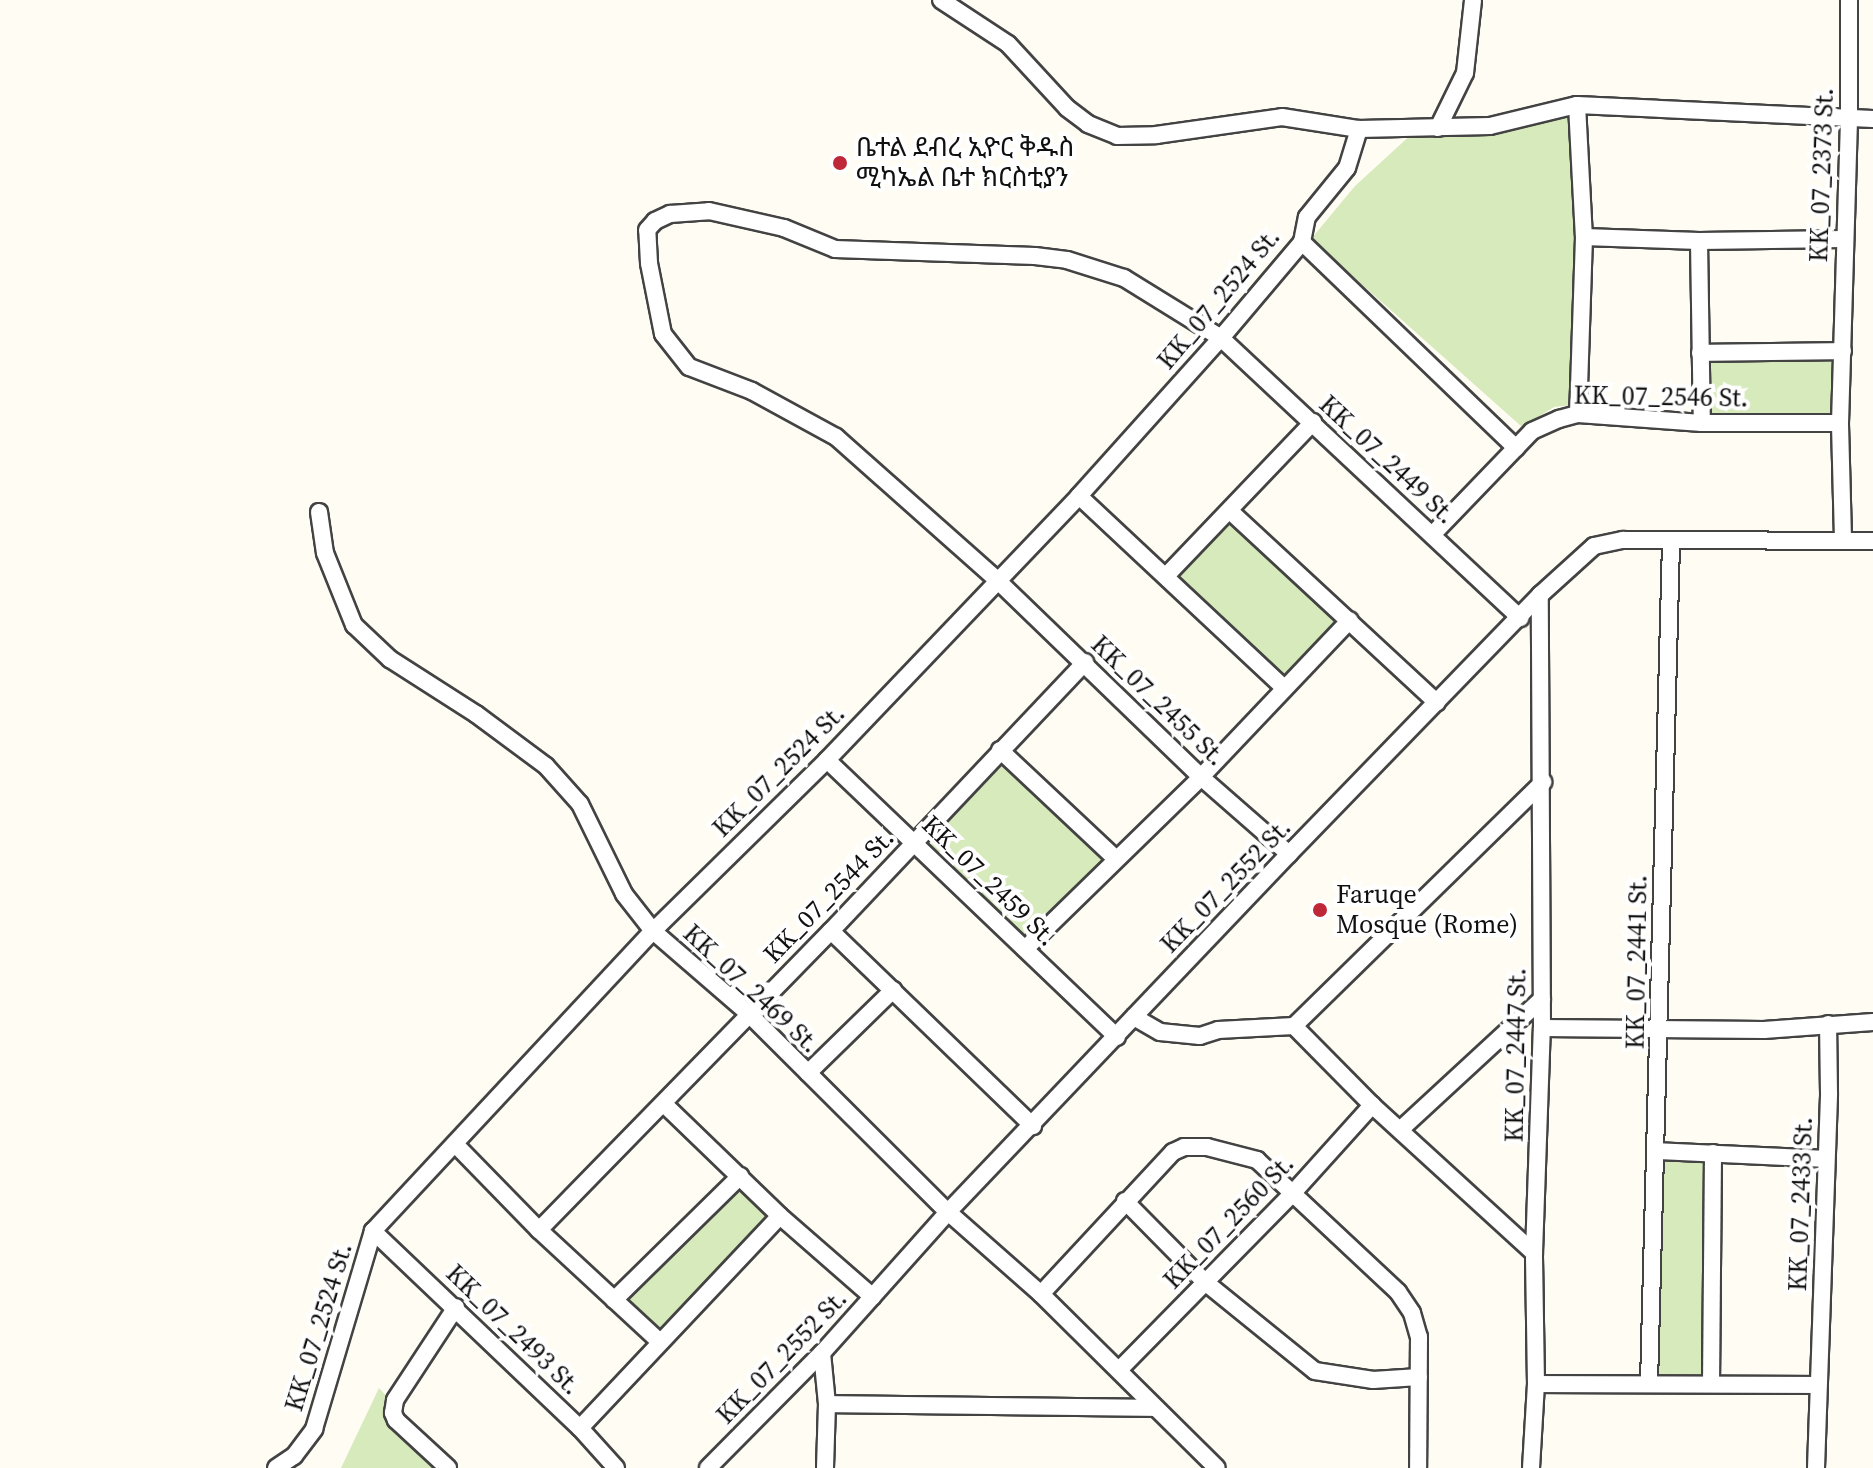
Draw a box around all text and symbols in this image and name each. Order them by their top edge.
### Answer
street label: KK_07_2373 St. [1803,87,1841,263]
place label: ቤተል ደብረ ኢዮር ቅዱስ ሚካኤል ቤተ ክርስቲያን [856,132,1074,194]
marker: ቤተል ደብረ ኢዮር ቅዱስ ሚካኤል ቤተ ክርስቲያን [831,154,849,172]
street label: KK_07_2524 St. [1151,222,1287,376]
street label: KK_07_2546 St. [1573,380,1749,414]
street label: KK_07_2449 St. [1312,389,1462,531]
street label: KK_07_2455 St. [1084,629,1232,773]
street label: KK_07_2524 St. [706,698,852,844]
street label: KK_07_2459 St. [915,809,1063,953]
street label: KK_07_2552 St. [1154,812,1298,960]
street label: KK_07_2544 St. [757,822,901,970]
street label: KK_07_2441 St. [1620,874,1654,1050]
place label: Faruqe Mosque (Rome) [1336,879,1518,940]
marker: Faruqe Mosque (Rome) [1311,901,1329,919]
street label: KK_07_2469 St. [676,918,826,1060]
street label: KK_07_2447 St. [1499,967,1533,1143]
street label: KK_07_2433 St. [1782,1116,1820,1292]
street label: KK_07_2560 St. [1157,1148,1301,1296]
street label: KK_07_2524 St. [279,1239,359,1415]
street label: KK_07_2493 St. [439,1258,587,1402]
street label: KK_07_2552 St. [710,1283,854,1431]

